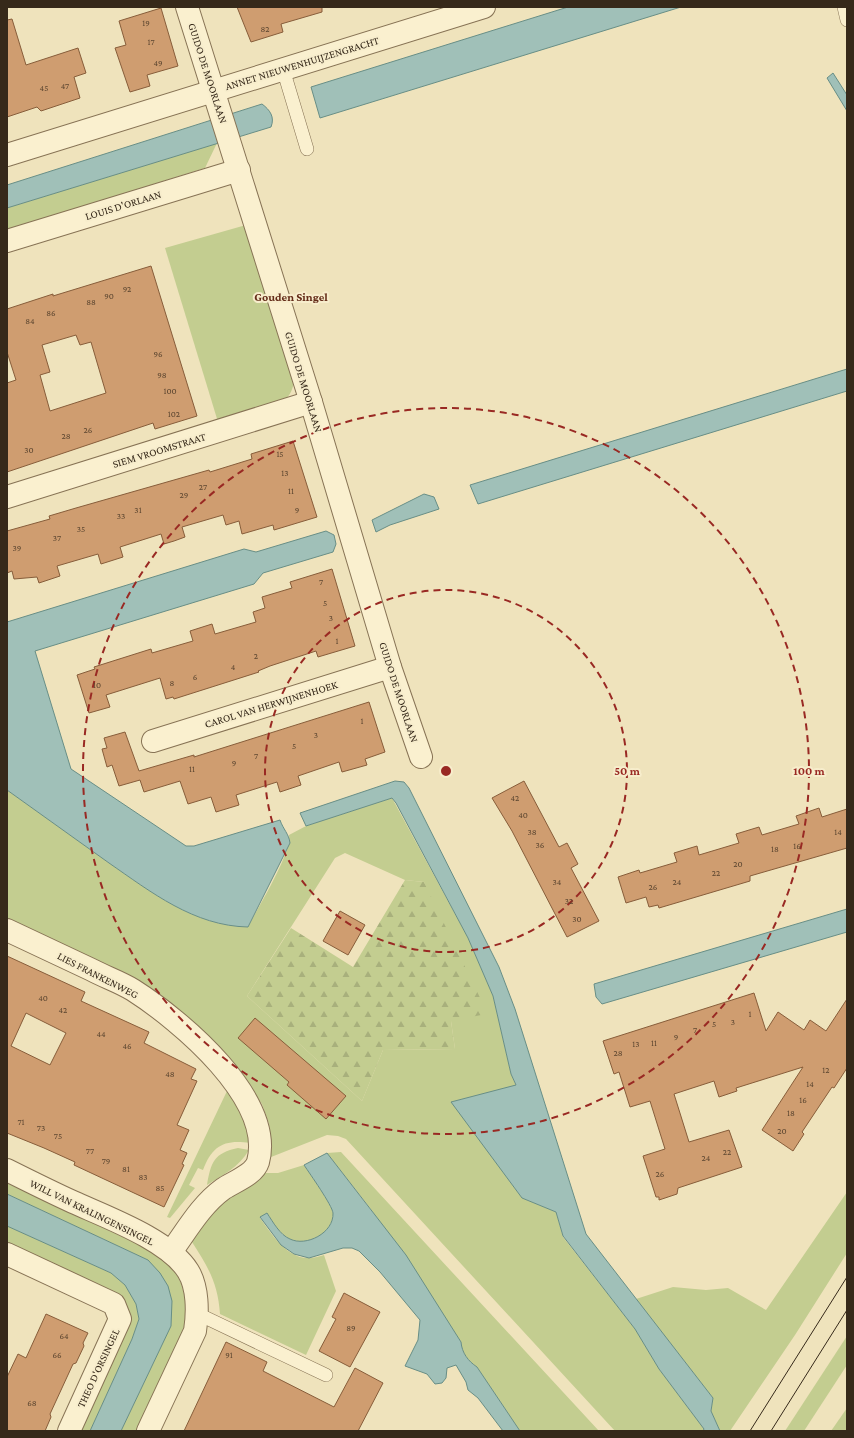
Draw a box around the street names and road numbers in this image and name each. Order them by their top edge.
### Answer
street label: GUIDO DE MOORLAAN [186,21,230,125]
street label: ANNET NIEUWENHUIJZENGRACHT [224,34,381,93]
street label: LOUIS D'ORLAAN [83,188,163,222]
street label: GUIDO DE MOORLAAN [283,330,325,434]
street label: SIEM VROOMSTRAAT [111,430,207,470]
street label: GUIDO DE MOORLAAN [377,640,421,744]
street label: CAROL VAN HERWIJNENHOEK [203,678,340,731]
street label: LIES FRANKENWEG [56,949,141,1001]
street label: WILL VAN KRALINGENSINGEL [28,1177,156,1248]
street label: THEO D'ORSINGEL [74,1326,122,1409]

